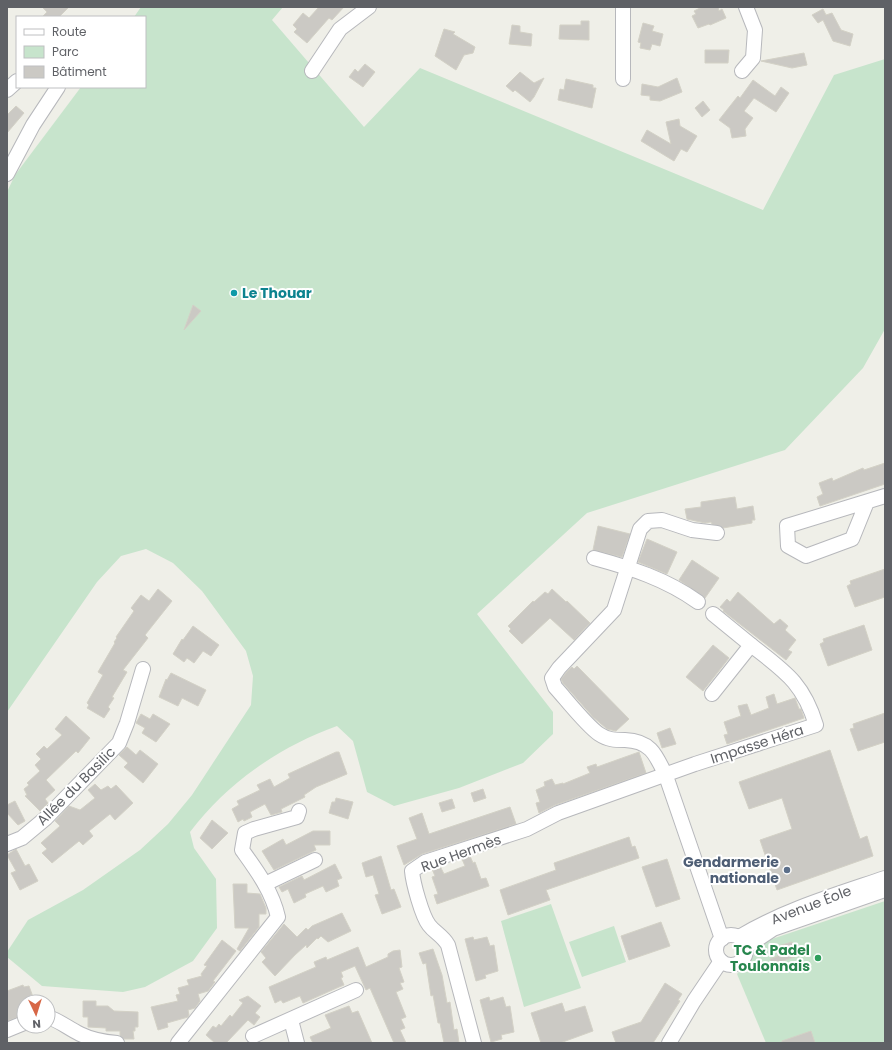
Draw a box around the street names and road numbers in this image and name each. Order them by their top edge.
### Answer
street label: Impasse Héra [708,720,806,768]
street label: Allée du Basilic [32,742,120,830]
street label: Rue Hermès [418,829,504,877]
street label: Avenue Éole [768,880,854,929]

